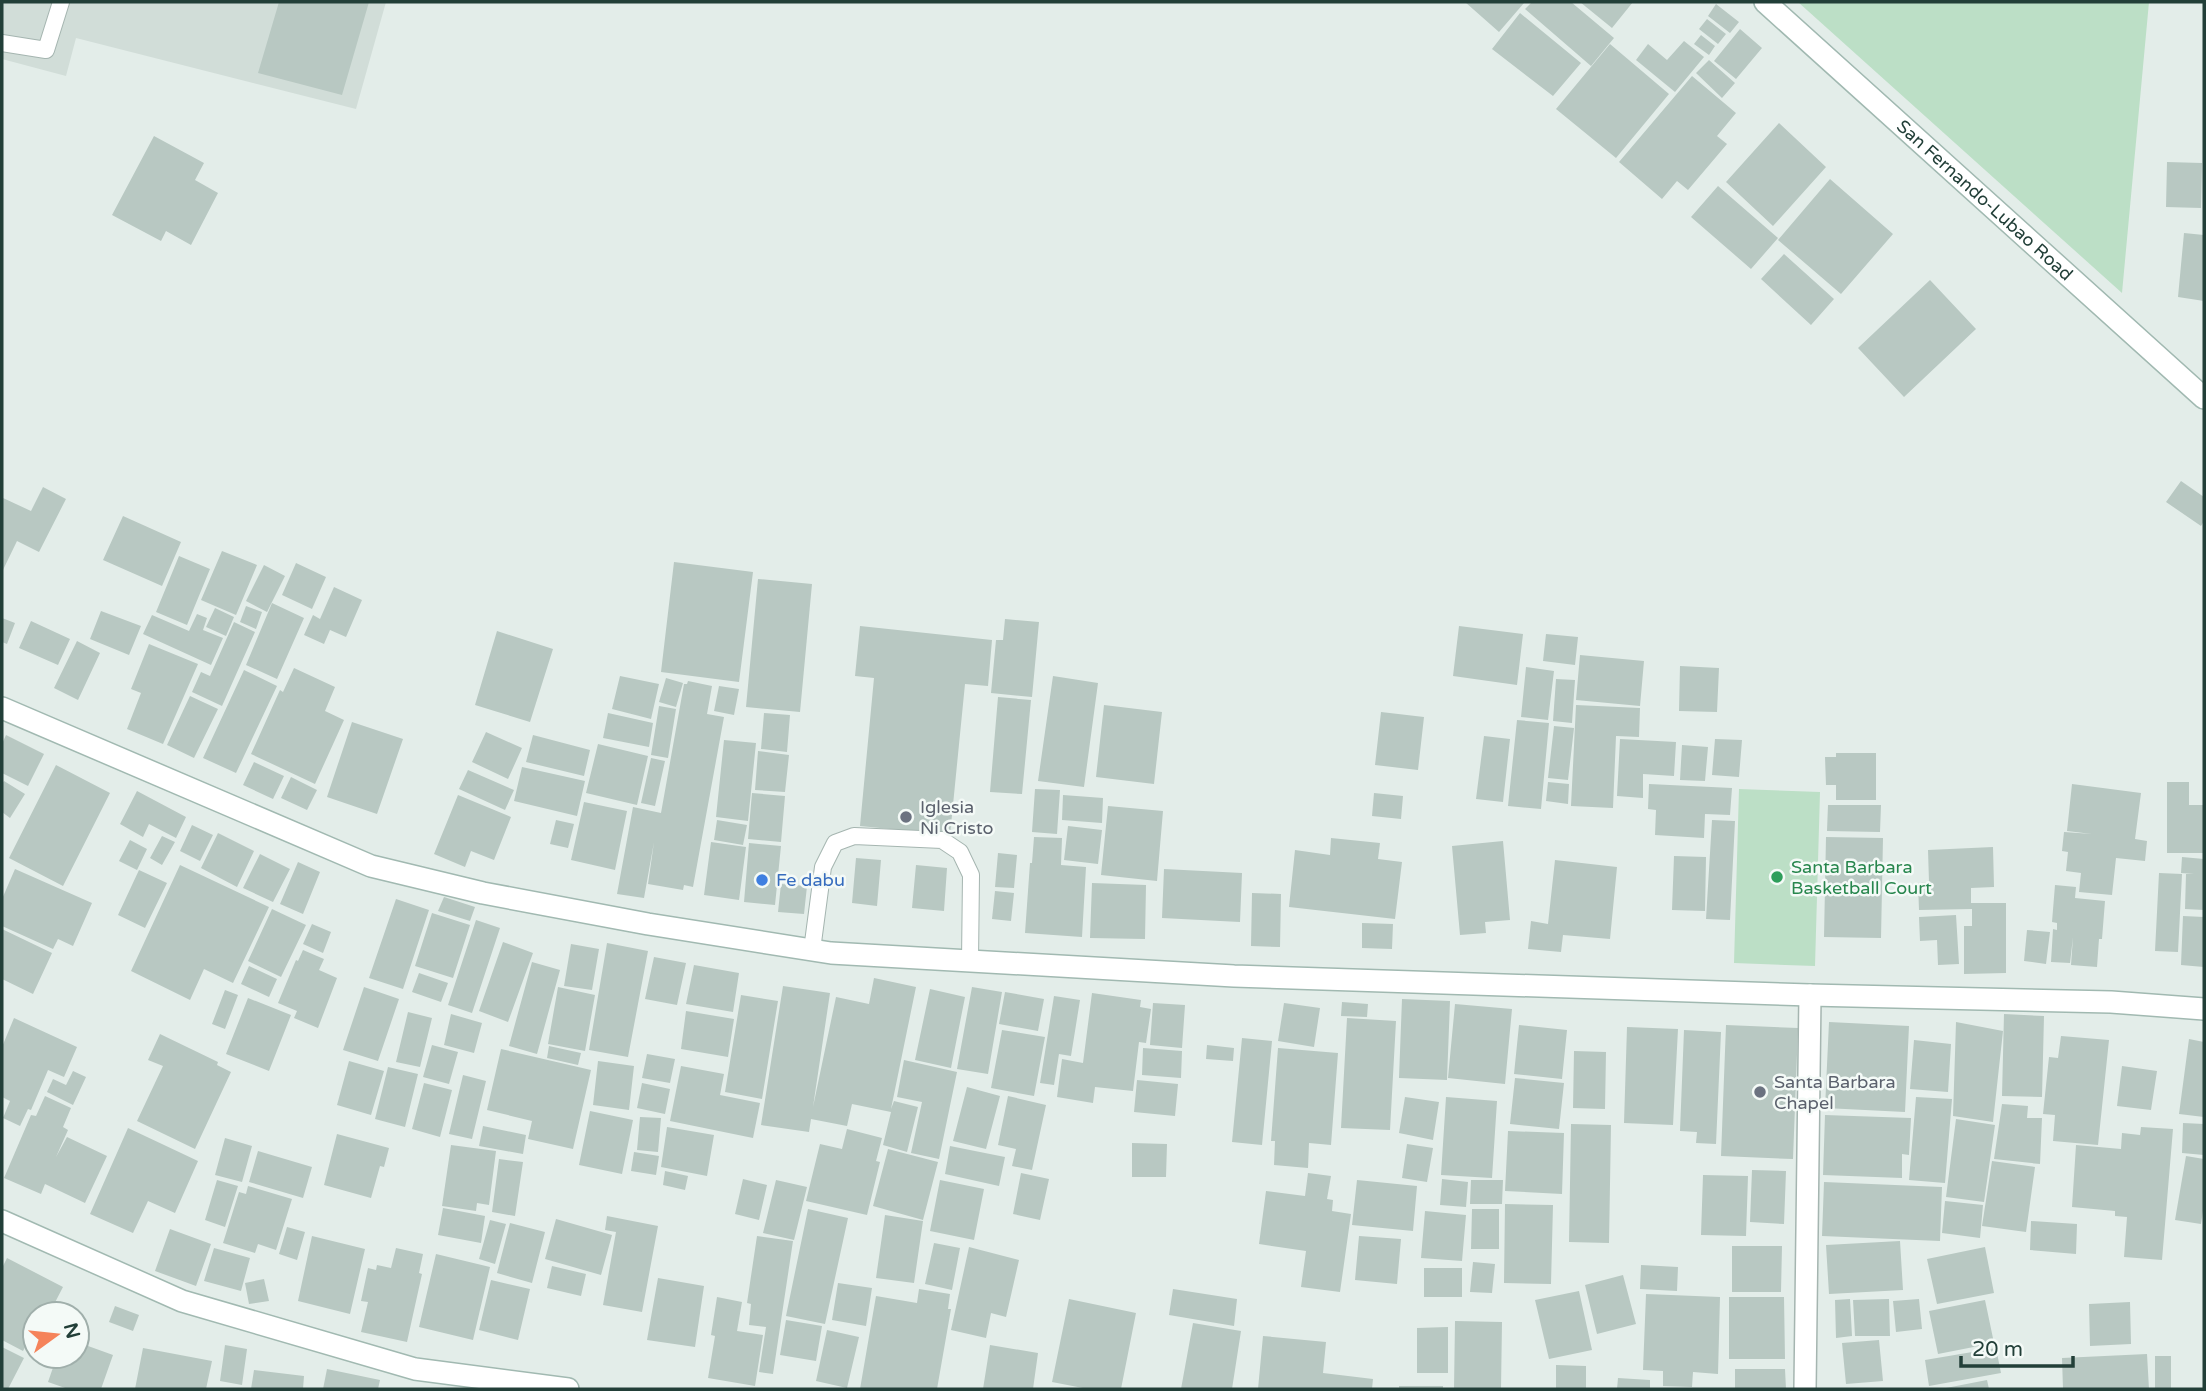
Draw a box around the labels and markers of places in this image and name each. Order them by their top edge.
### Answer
place label: Iglesia Ni Cristo [920,796,994,839]
marker: Iglesia Ni Cristo [898,809,914,825]
place label: Santa Barbara Basketball Court [1791,856,1932,899]
place label: Fe dabu [776,869,845,891]
marker: Santa Barbara Basketball Court [1769,869,1785,885]
marker: Fe dabu [754,872,770,888]
place label: Santa Barbara Chapel [1774,1071,1896,1114]
marker: Santa Barbara Chapel [1752,1084,1768,1100]

